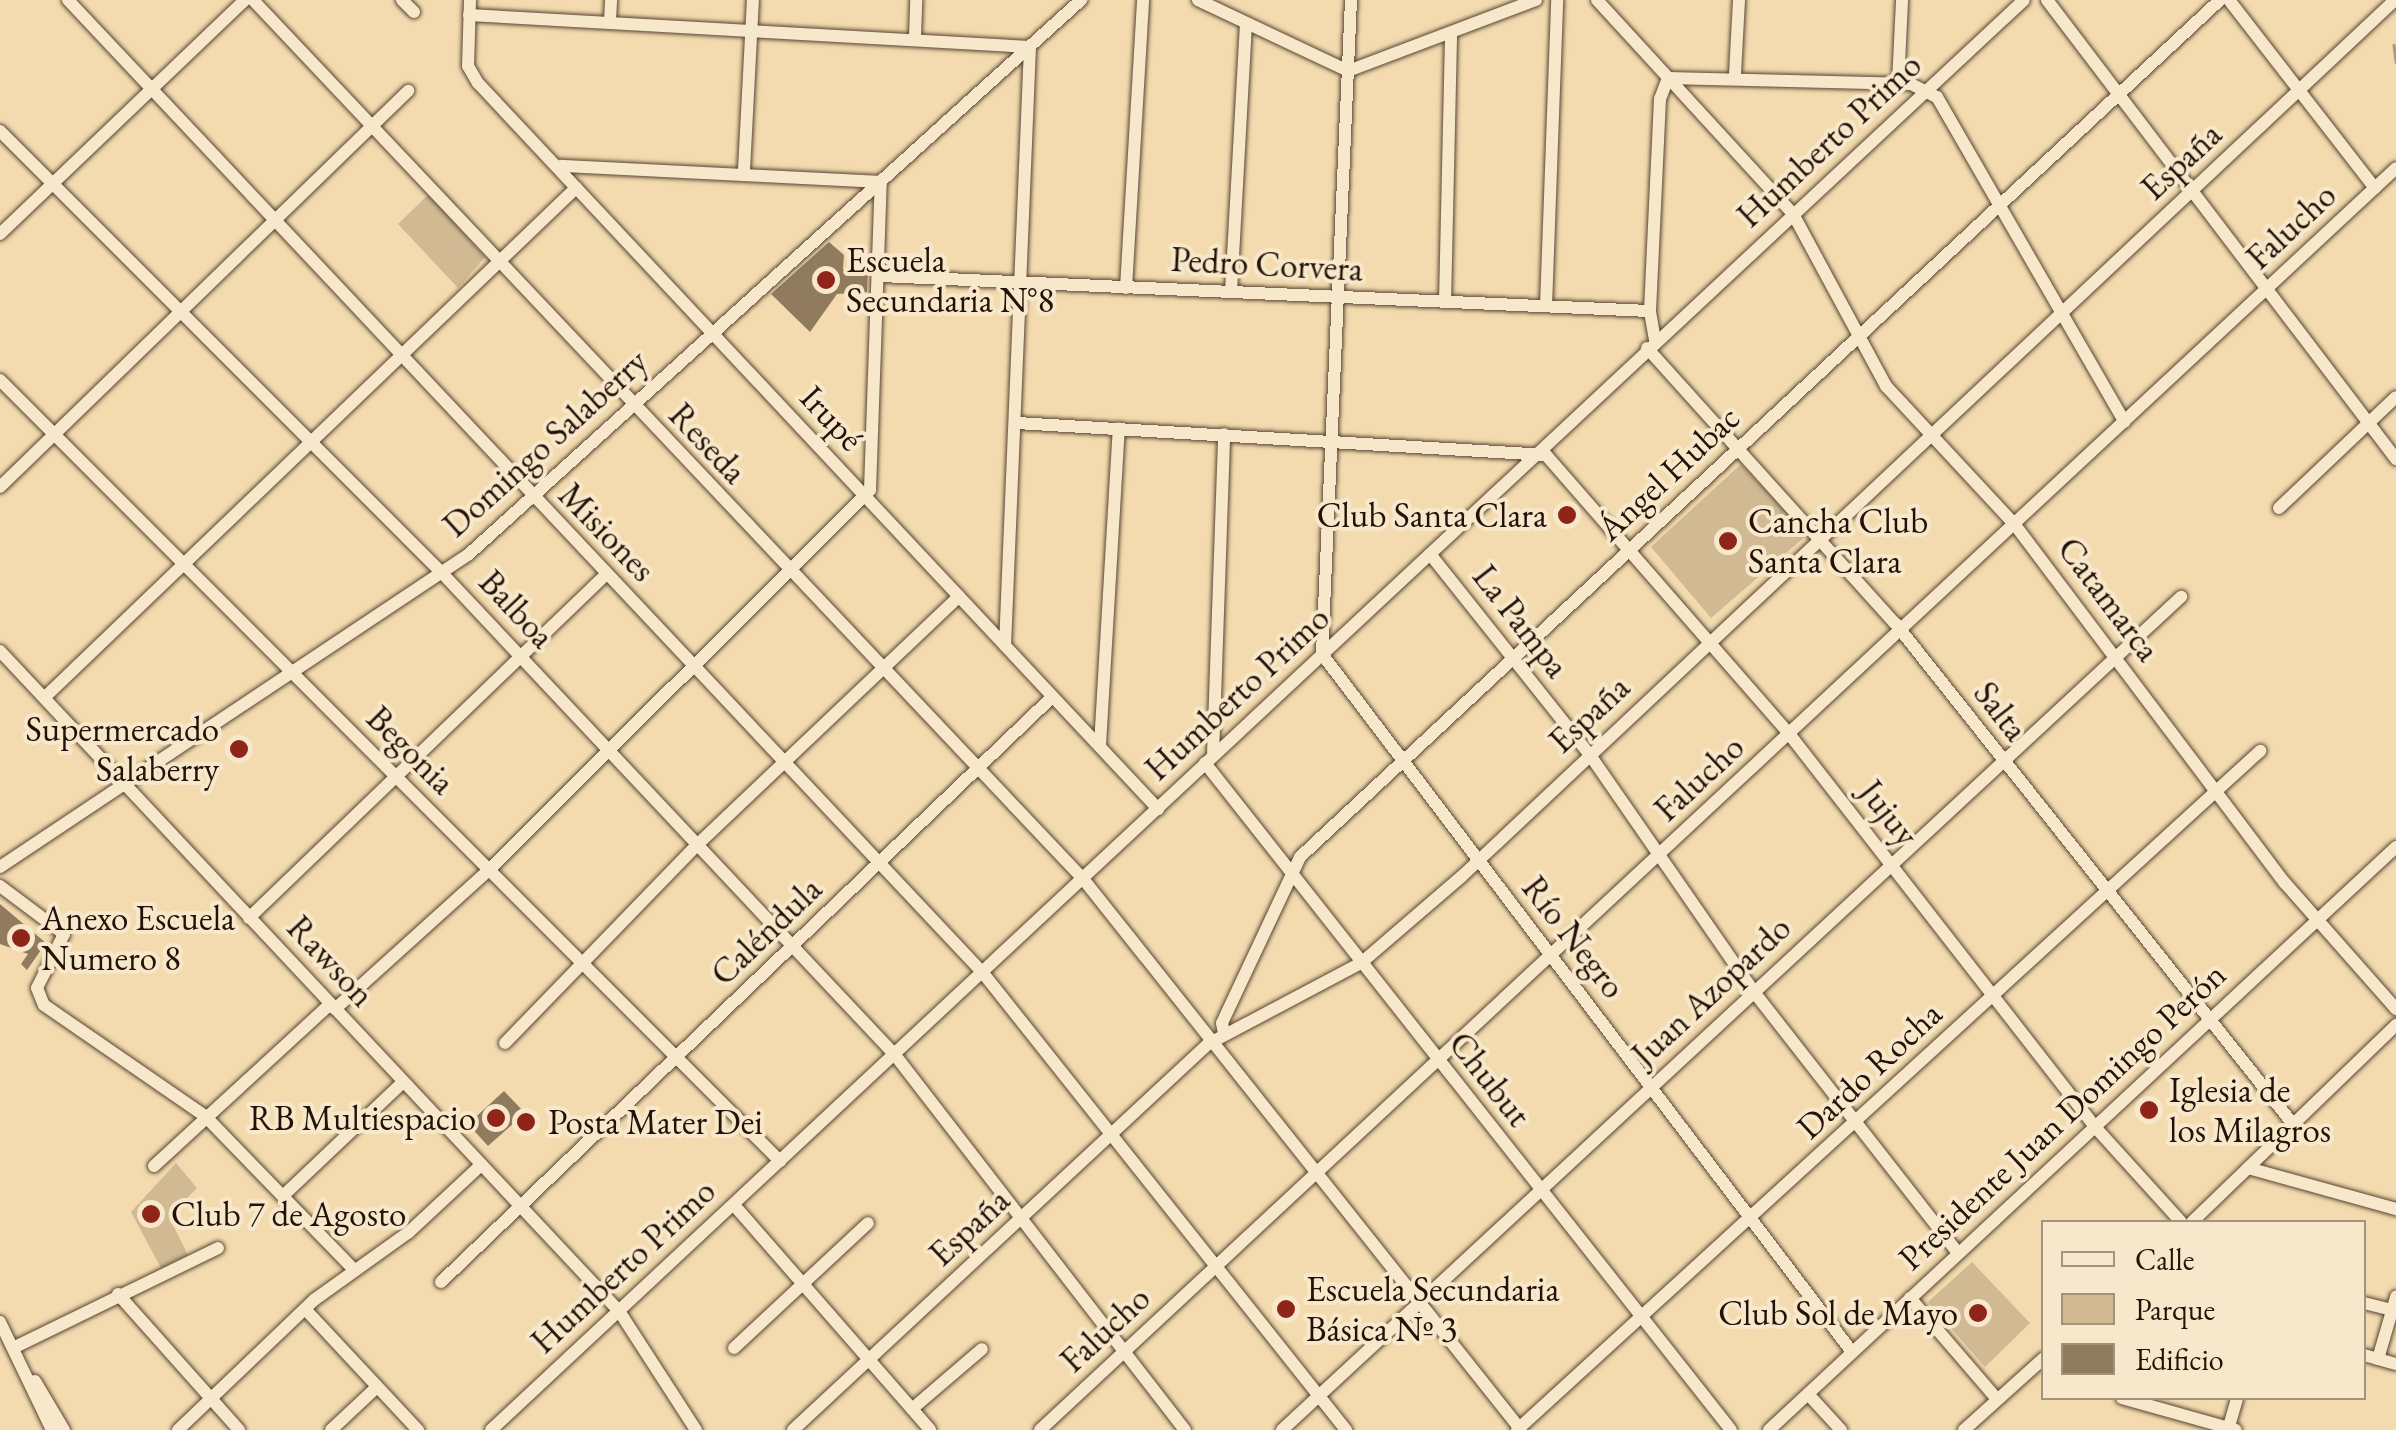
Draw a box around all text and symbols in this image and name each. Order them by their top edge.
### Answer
street label: Humberto Primo [1728,44,1930,236]
street label: España [2132,113,2230,209]
street label: Falucho [2237,174,2345,278]
street label: Pedro Corvera [1170,238,1364,290]
place label: Escuela Secundaria N°8 [846,239,1054,321]
marker: Escuela Secundaria N°8 [815,269,837,291]
street label: Domingo Salaberry [434,340,656,546]
street label: Irupé [791,377,873,459]
street label: Reseda [660,394,756,492]
street label: Ángel Hubac [1588,396,1748,550]
street label: Misiones [550,474,664,590]
place label: Club Santa Clara [1317,494,1547,536]
place label: Cancha Club Santa Clara [1748,500,1928,582]
marker: Club Santa Clara [1556,504,1578,526]
street label: Catamarca [2049,529,2169,669]
marker: Cancha Club Santa Clara [1717,530,1739,552]
street label: La Pampa [1464,556,1578,686]
street label: Balboa [470,561,564,657]
street label: Humberto Primo [1136,597,1338,789]
street label: España [1540,666,1638,762]
street label: Salta [1965,673,2037,749]
street label: Begonia [358,697,464,803]
place label: Supermercado Salaberry [25,708,219,790]
street label: Falucho [1645,726,1753,830]
marker: Supermercado Salaberry [228,738,250,760]
street label: Jujuy [1850,772,1928,854]
street label: Caléndula [702,868,830,994]
street label: Río Negro [1513,868,1635,1006]
place label: Anexo Escuela Numero 8 [41,897,235,979]
street label: Rawson [278,907,384,1015]
street label: Juan Azopardo [1623,907,1799,1075]
marker: Anexo Escuela Numero 8 [10,927,32,949]
street label: Presidente Juan Domingo Perón [1890,953,2234,1279]
street label: Dardo Rocha [1788,992,1950,1148]
street label: Chubut [1440,1023,1540,1135]
place label: Iglesia de los Milagros [2169,1069,2331,1151]
place label: RB Multiespacio [249,1097,476,1139]
marker: Iglesia de los Milagros [2138,1099,2160,1121]
place label: Posta Mater Dei [548,1101,763,1143]
marker: RB Multiespacio [485,1107,507,1129]
marker: Posta Mater Dei [513,1109,539,1135]
street label: Humberto Primo [522,1170,724,1362]
street label: España [920,1179,1018,1275]
place label: Club 7 de Agosto [171,1193,406,1235]
marker: Club 7 de Agosto [140,1203,162,1225]
legend [2041,1220,2366,1400]
text: Calle [2135,1240,2194,1279]
place label: Escuela Secundaria Básica Nº 3 [1306,1268,1559,1350]
street label: Falucho [1051,1277,1159,1381]
text: Parque [2135,1290,2215,1329]
place label: Club Sol de Mayo [1718,1292,1958,1334]
marker: Escuela Secundaria Básica Nº 3 [1275,1298,1297,1320]
marker: Club Sol de Mayo [1967,1302,1989,1324]
text: Edificio [2135,1340,2224,1379]

